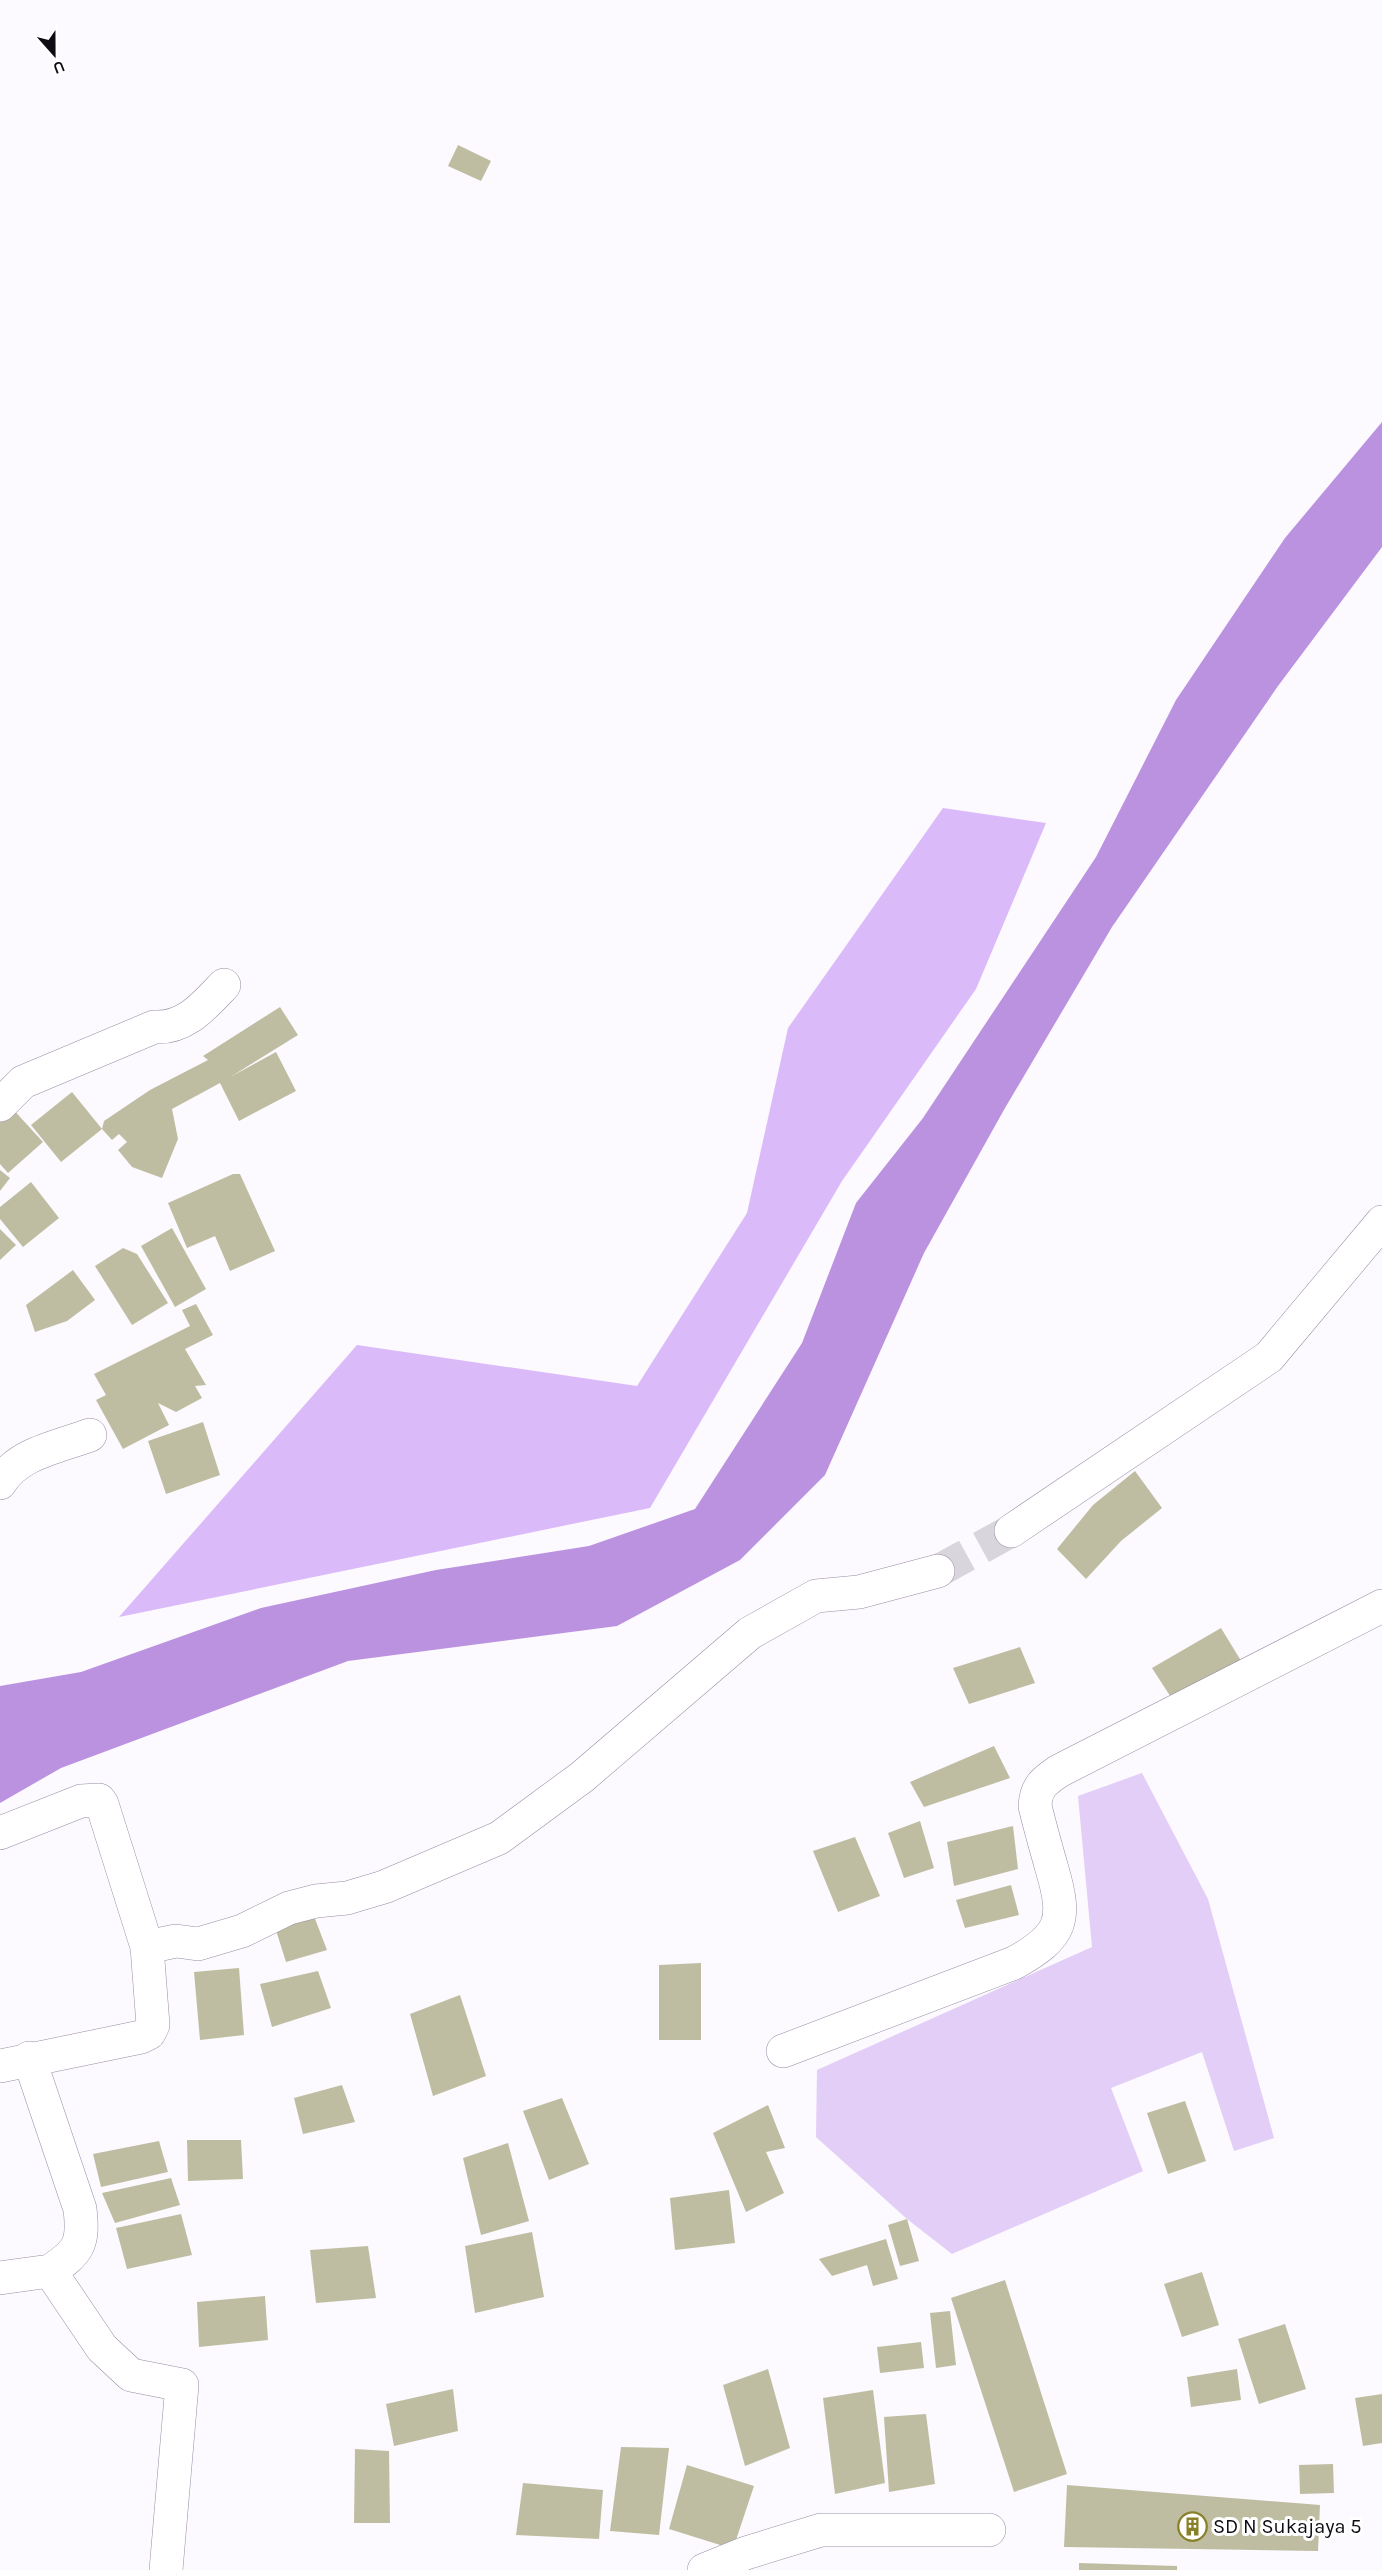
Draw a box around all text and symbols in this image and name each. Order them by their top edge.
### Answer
north arrow [24,24,84,84]
text: U [51,57,68,78]
building icon: SD N Sukajaya 5 [1176,2510,1208,2542]
place label: SD N Sukajaya 5 [1213,2515,1362,2538]

